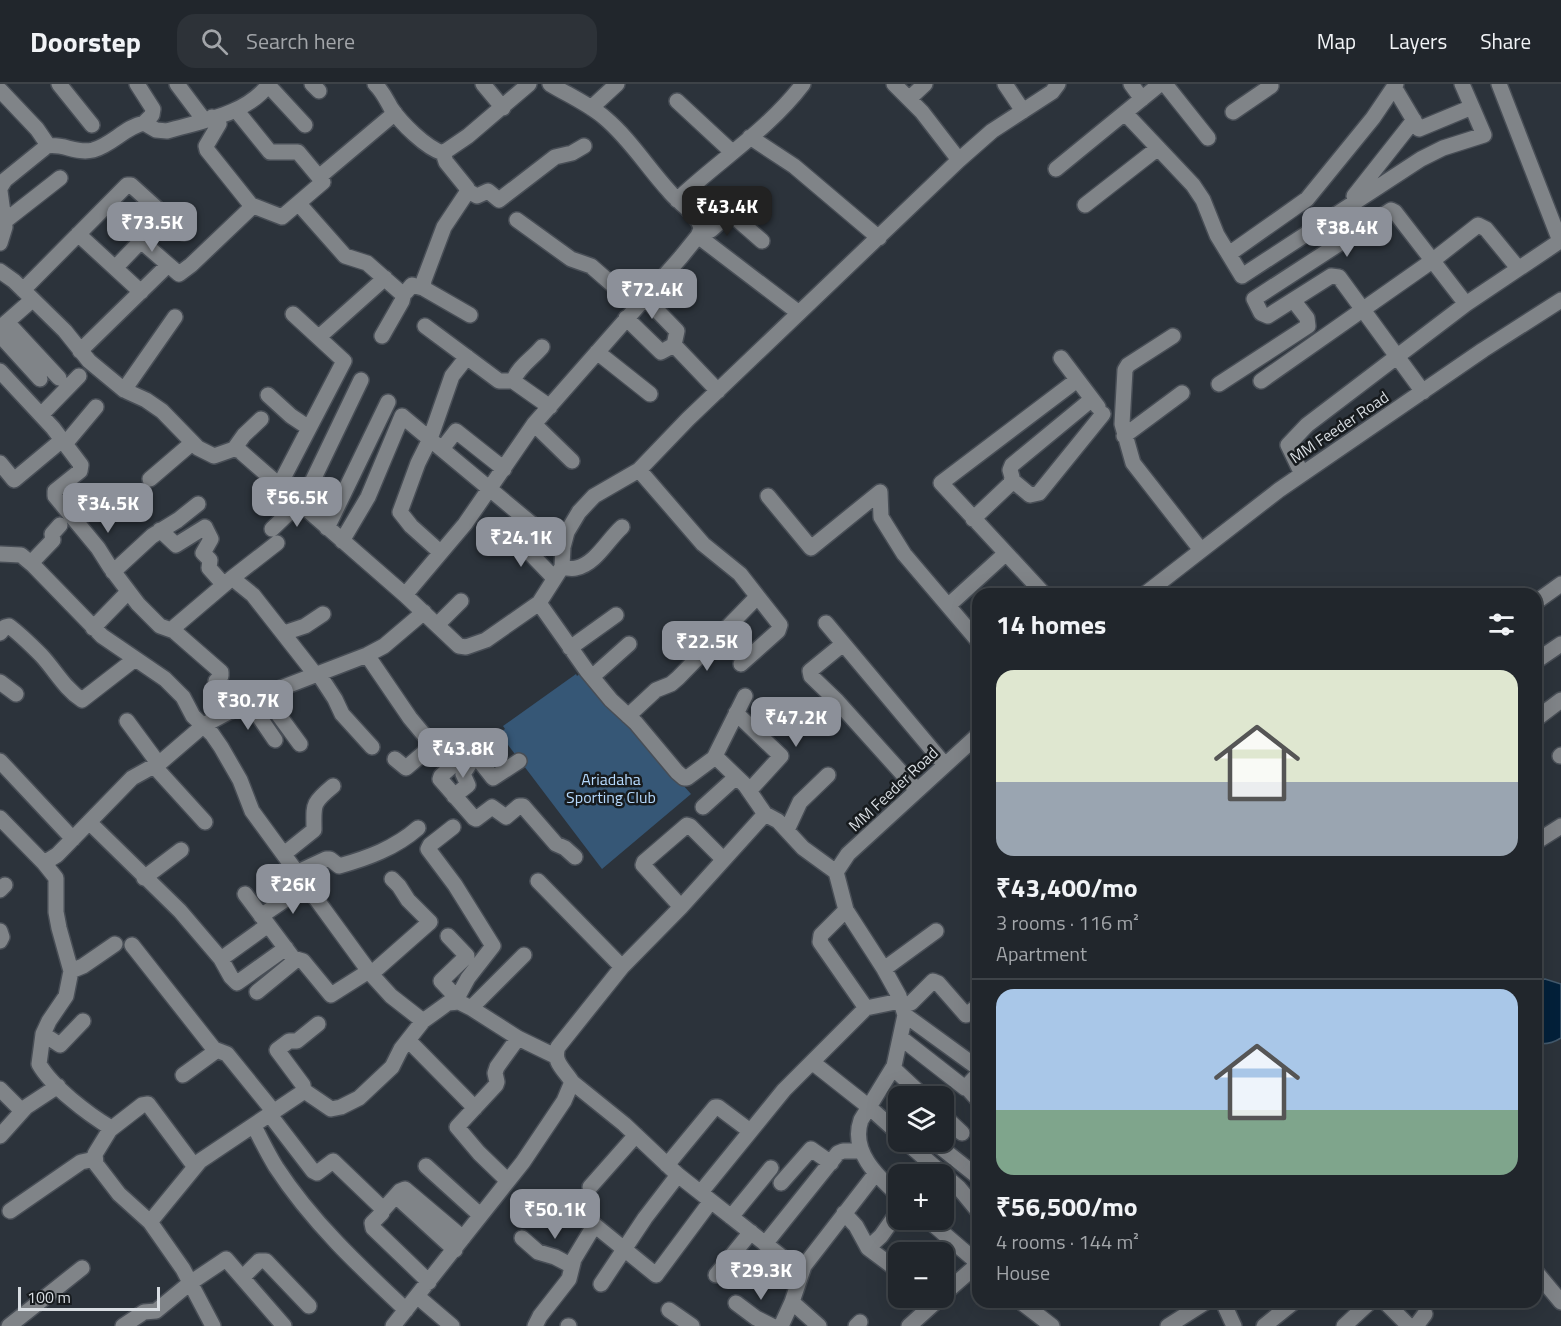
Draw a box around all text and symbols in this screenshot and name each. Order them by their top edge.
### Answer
search box [177,14,597,68]
text: Doorstep [30,20,141,63]
text: Search here [246,24,355,58]
icon: search [198,25,231,58]
text: Map [1317,25,1356,57]
text: Layers [1389,25,1447,57]
text: Share [1480,25,1531,57]
pin: ₹43.4K [678,186,776,237]
text: ₹43.4K [696,190,758,221]
pin: ₹73.5K [103,202,201,253]
text: ₹73.5K [121,206,183,237]
pin: ₹38.4K [1298,207,1396,258]
text: ₹38.4K [1316,211,1378,242]
pin: ₹72.4K [603,269,701,320]
text: ₹72.4K [621,273,683,304]
street label: MM Feeder Road [1285,385,1393,469]
pin: ₹56.5K [248,477,346,528]
text: ₹56.5K [266,481,328,512]
pin: ₹34.5K [59,483,157,534]
text: ₹34.5K [77,487,139,518]
pin: ₹24.1K [472,517,570,568]
text: ₹24.1K [490,521,552,552]
text: 14 homes [996,605,1106,644]
icon: filters [1485,608,1518,641]
pin: ₹22.5K [658,621,756,672]
text: ₹22.5K [676,625,738,656]
pin: ₹30.7K [199,680,297,731]
text: ₹30.7K [217,684,279,715]
pin: ₹47.2K [747,697,845,748]
text: ₹47.2K [765,701,827,732]
icon: home [1203,709,1311,817]
pin: ₹43.8K [414,728,512,779]
text: ₹43.8K [432,732,494,763]
street label: MM Feeder Road [843,741,943,837]
park label: Ariadaha Sporting Club [566,767,656,809]
pin: ₹26K [257,864,329,915]
text: ₹26K [270,868,316,899]
text: ₹43,400/mo [996,868,1138,907]
text: 3 rooms · 116 m² [996,907,1139,938]
text: Apartment [996,938,1087,969]
icon: home [1203,1028,1311,1136]
map controls [888,1086,954,1308]
button: layers [888,1086,954,1152]
button: + [888,1164,954,1230]
text: ₹56,500/mo [996,1187,1138,1226]
pin: ₹50.1K [506,1189,604,1240]
text: ₹50.1K [524,1193,586,1224]
text: 4 rooms · 144 m² [996,1226,1139,1257]
button: − [888,1242,954,1308]
pin: ₹29.3K [712,1250,810,1301]
text: ₹29.3K [730,1254,792,1285]
text: House [996,1257,1050,1288]
scale bar [18,1284,160,1312]
text: 100 m [27,1285,71,1309]

